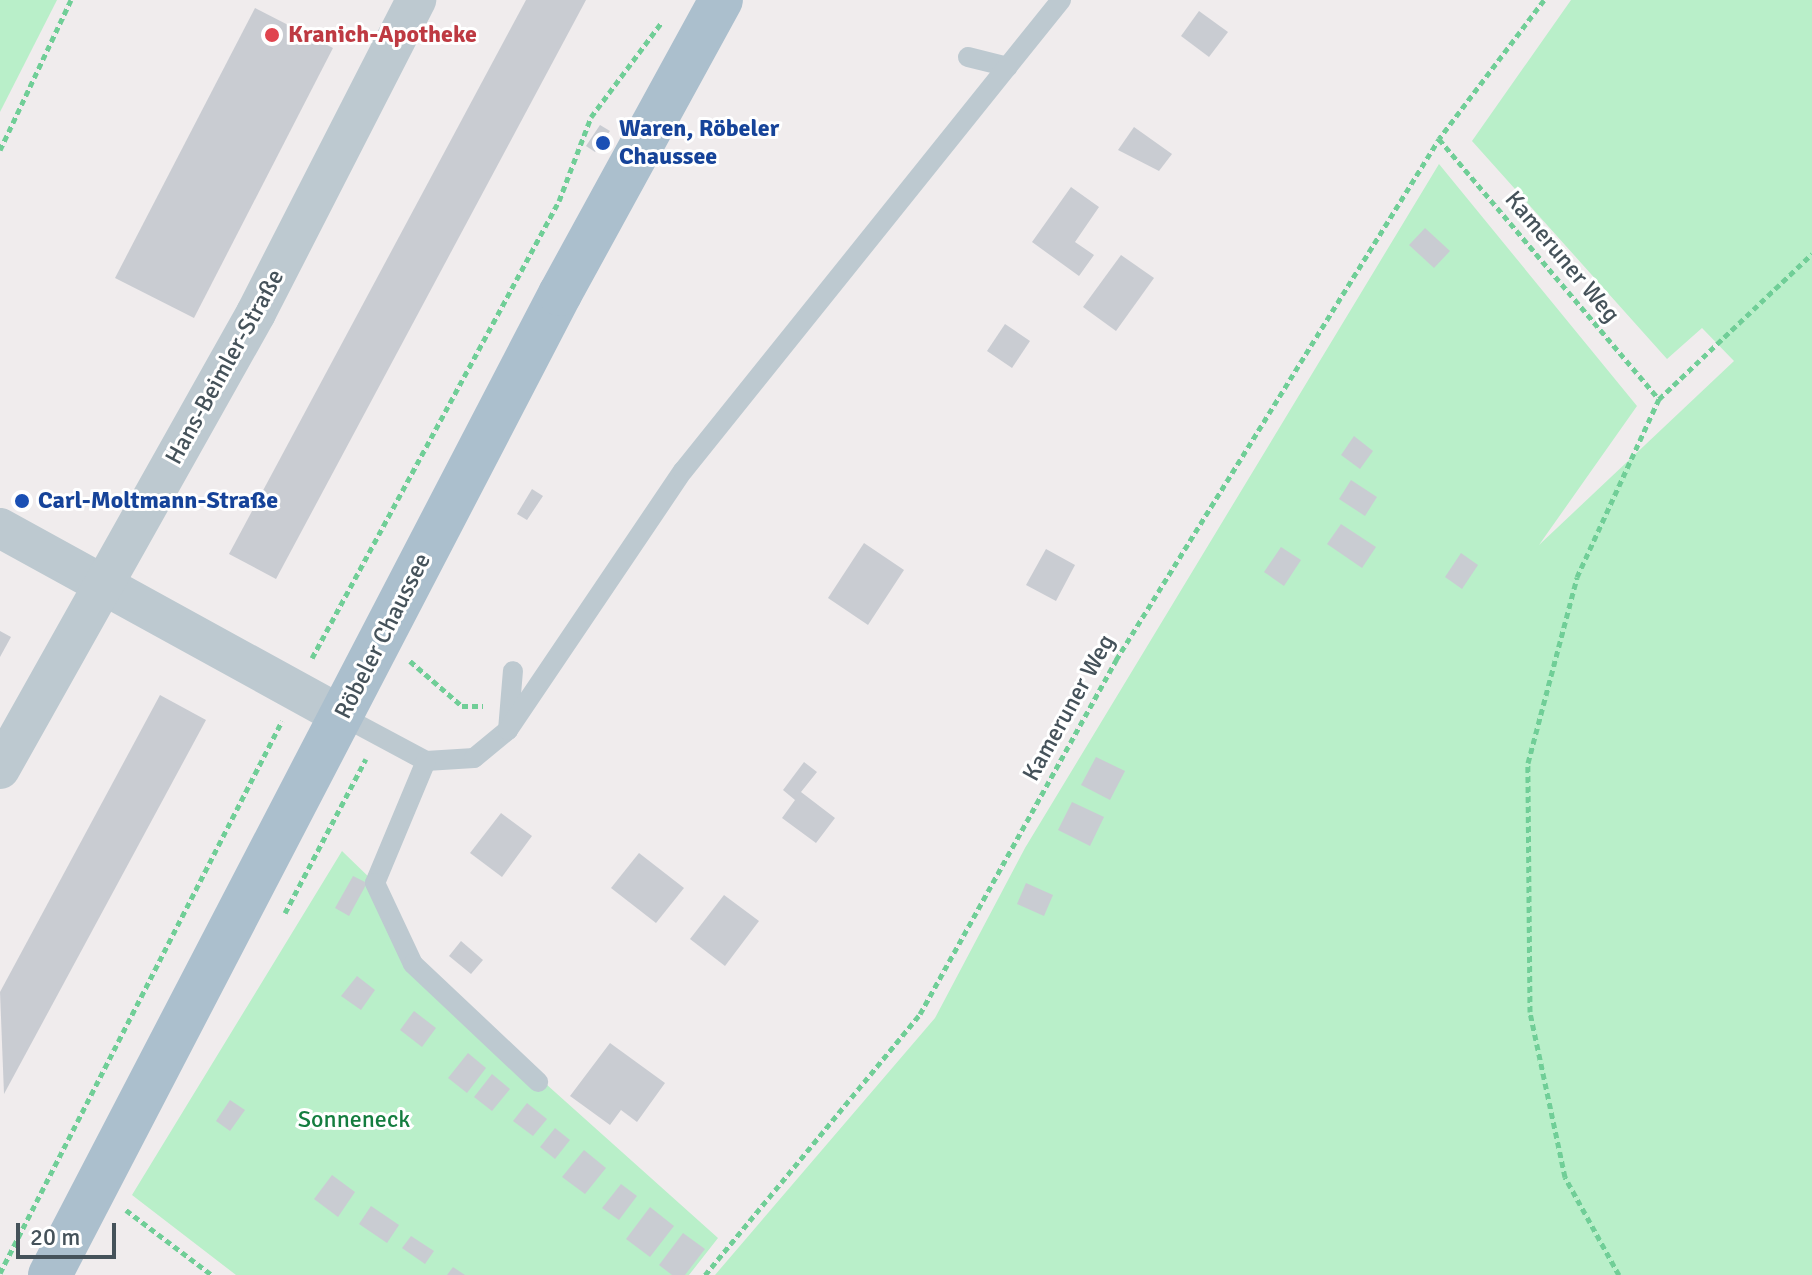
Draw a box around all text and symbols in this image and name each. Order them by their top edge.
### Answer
place label: Kranich-Apotheke [288,21,477,49]
marker: Kranich-Apotheke [263,26,281,44]
place label: Waren, Röbeler Chaussee [619,115,779,171]
marker: Waren, Röbeler Chaussee [594,134,612,152]
street label: Kameruner Weg [1499,185,1625,329]
street label: Hans-Beimler-Straße [160,265,290,469]
place label: Carl-Moltmann-Straße [38,487,278,515]
marker: Carl-Moltmann-Straße [13,492,31,510]
street label: Röbeler Chaussee [329,548,437,724]
street label: Kameruner Weg [1017,630,1121,786]
park label: Sonneneck [298,1106,410,1134]
scale bar [20,1207,120,1257]
text: 20 m [30,1222,80,1252]

